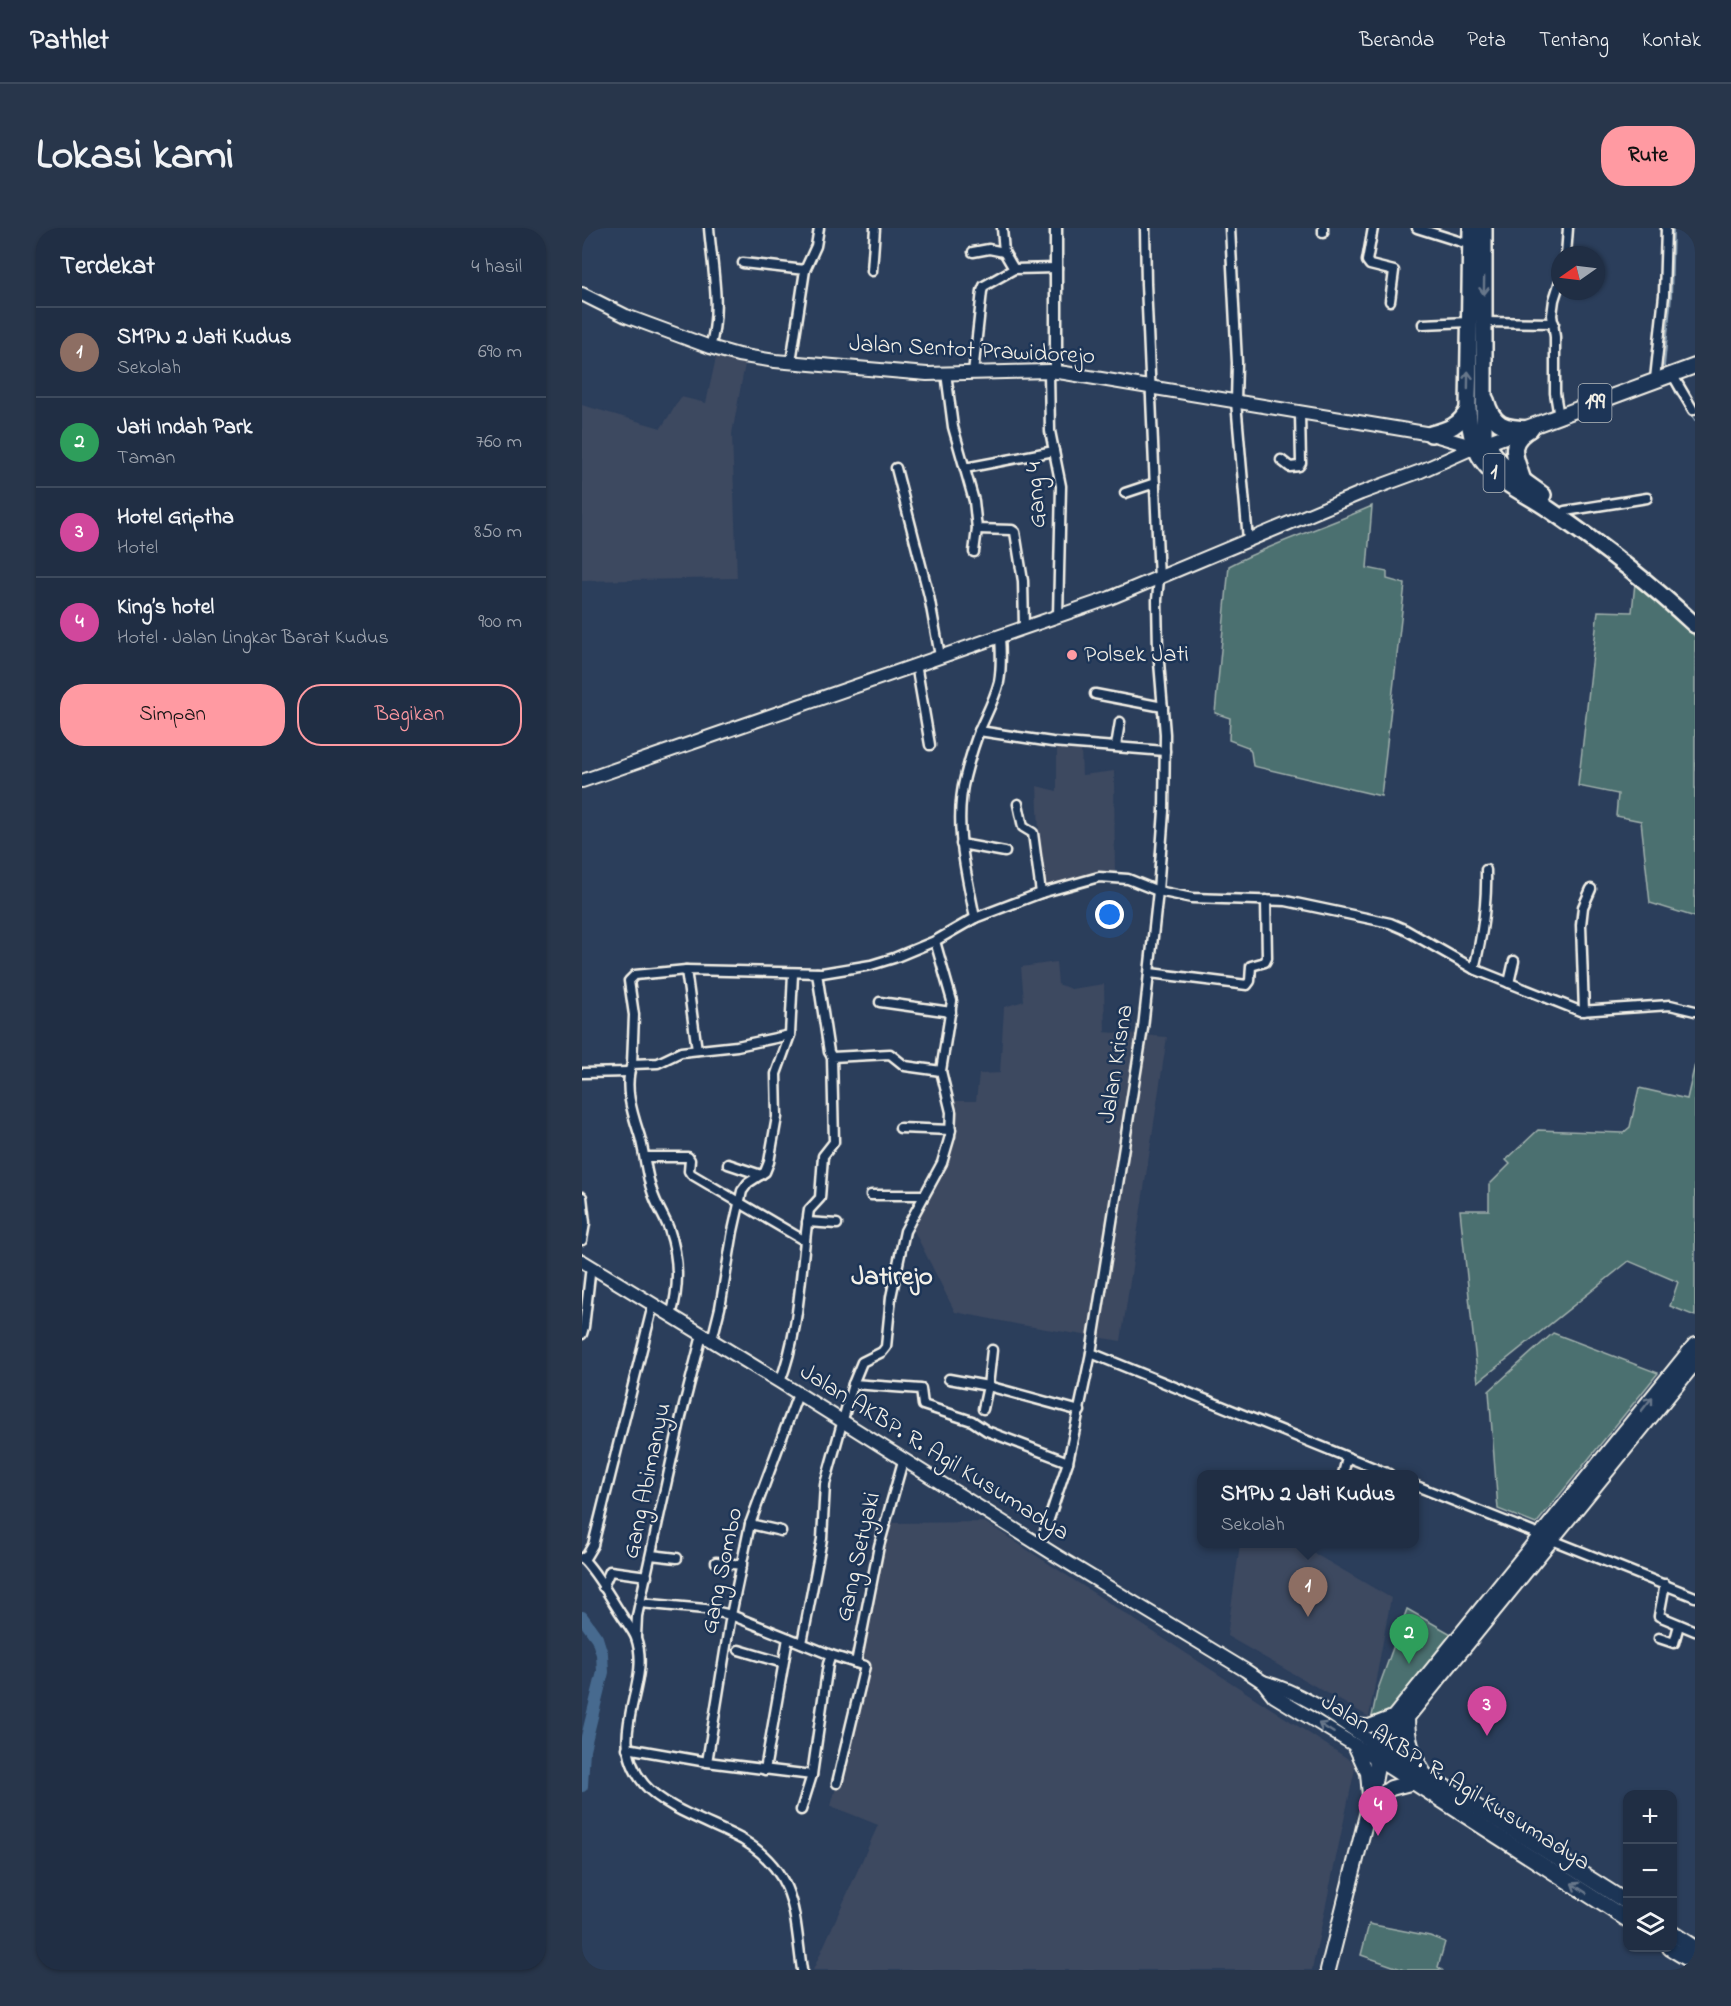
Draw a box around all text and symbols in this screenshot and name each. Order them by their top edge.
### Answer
text: Pathlet [30,21,109,62]
text: Beranda [1359,26,1434,56]
text: Peta [1467,26,1506,56]
text: Tentang [1539,26,1609,56]
text: Kontak [1642,26,1701,56]
text: Lokasi kami [36,126,234,187]
button: Rute [1601,126,1695,186]
north arrow [1551,246,1605,300]
text: Terdekat [60,248,155,286]
text: 4 hasil [471,253,522,282]
one-way arrow [1478,276,1490,296]
text: SMPN 2 Jati Kudus [117,322,291,354]
street label: Jalan Sentot Prawidorejo [848,327,1096,375]
text: 1 [76,338,83,367]
text: 690 m [478,338,522,367]
text: Sekolah [117,354,181,383]
one-way arrow [1462,371,1474,391]
road number: 199 [1578,384,1612,422]
text: Jati Indah Park [117,412,252,444]
text: 2 [75,428,84,457]
text: 760 m [476,428,522,457]
text: Taman [117,444,175,473]
road number: 1 [1484,454,1504,492]
street label: Gang 4 [1017,460,1057,529]
text: Hotel Griptha [117,502,234,534]
text: 3 [75,518,84,547]
text: 850 m [474,518,522,547]
text: Hotel [117,534,158,563]
text: King’s hotel [117,592,214,624]
text: 4 [75,608,84,637]
text: 900 m [478,608,522,637]
text: Hotel · Jalan Lingkar Barat Kudus [117,624,389,653]
place label: Polsek Jati [1084,638,1189,673]
marker: Polsek Jati [1065,648,1079,662]
button: Simpan [60,684,285,746]
button: Bagikan [297,684,522,746]
your location [1095,900,1124,929]
street label: Jalan Krisna [1090,1002,1144,1126]
district label: Jatirejo [851,1258,933,1297]
street label: Jalan AKBP. R. Agil Kusumadya [792,1355,1076,1551]
one-way arrow [1640,1396,1653,1412]
street label: Gang Abimanyu [614,1400,683,1563]
popup [1197,1470,1419,1548]
text: SMPN 2 Jati Kudus [1221,1479,1395,1511]
street label: Gang Setyaki [827,1489,892,1625]
street label: Gang Sombo [693,1505,753,1637]
text: Sekolah [1221,1511,1285,1540]
pin: 1 [1288,1568,1328,1617]
pin: 2 [1390,1614,1428,1664]
street label: Jalan AKBP. R. Agil Kusumadya [1313,1685,1597,1881]
pin: 3 [1468,1686,1506,1736]
one-way arrow [1318,1721,1335,1733]
pin: 4 [1358,1786,1398,1836]
map controls [1623,1790,1677,1952]
button: + [1623,1790,1677,1844]
button: − [1623,1844,1677,1898]
one-way arrow [1570,1881,1587,1894]
button: layers [1623,1898,1677,1952]

